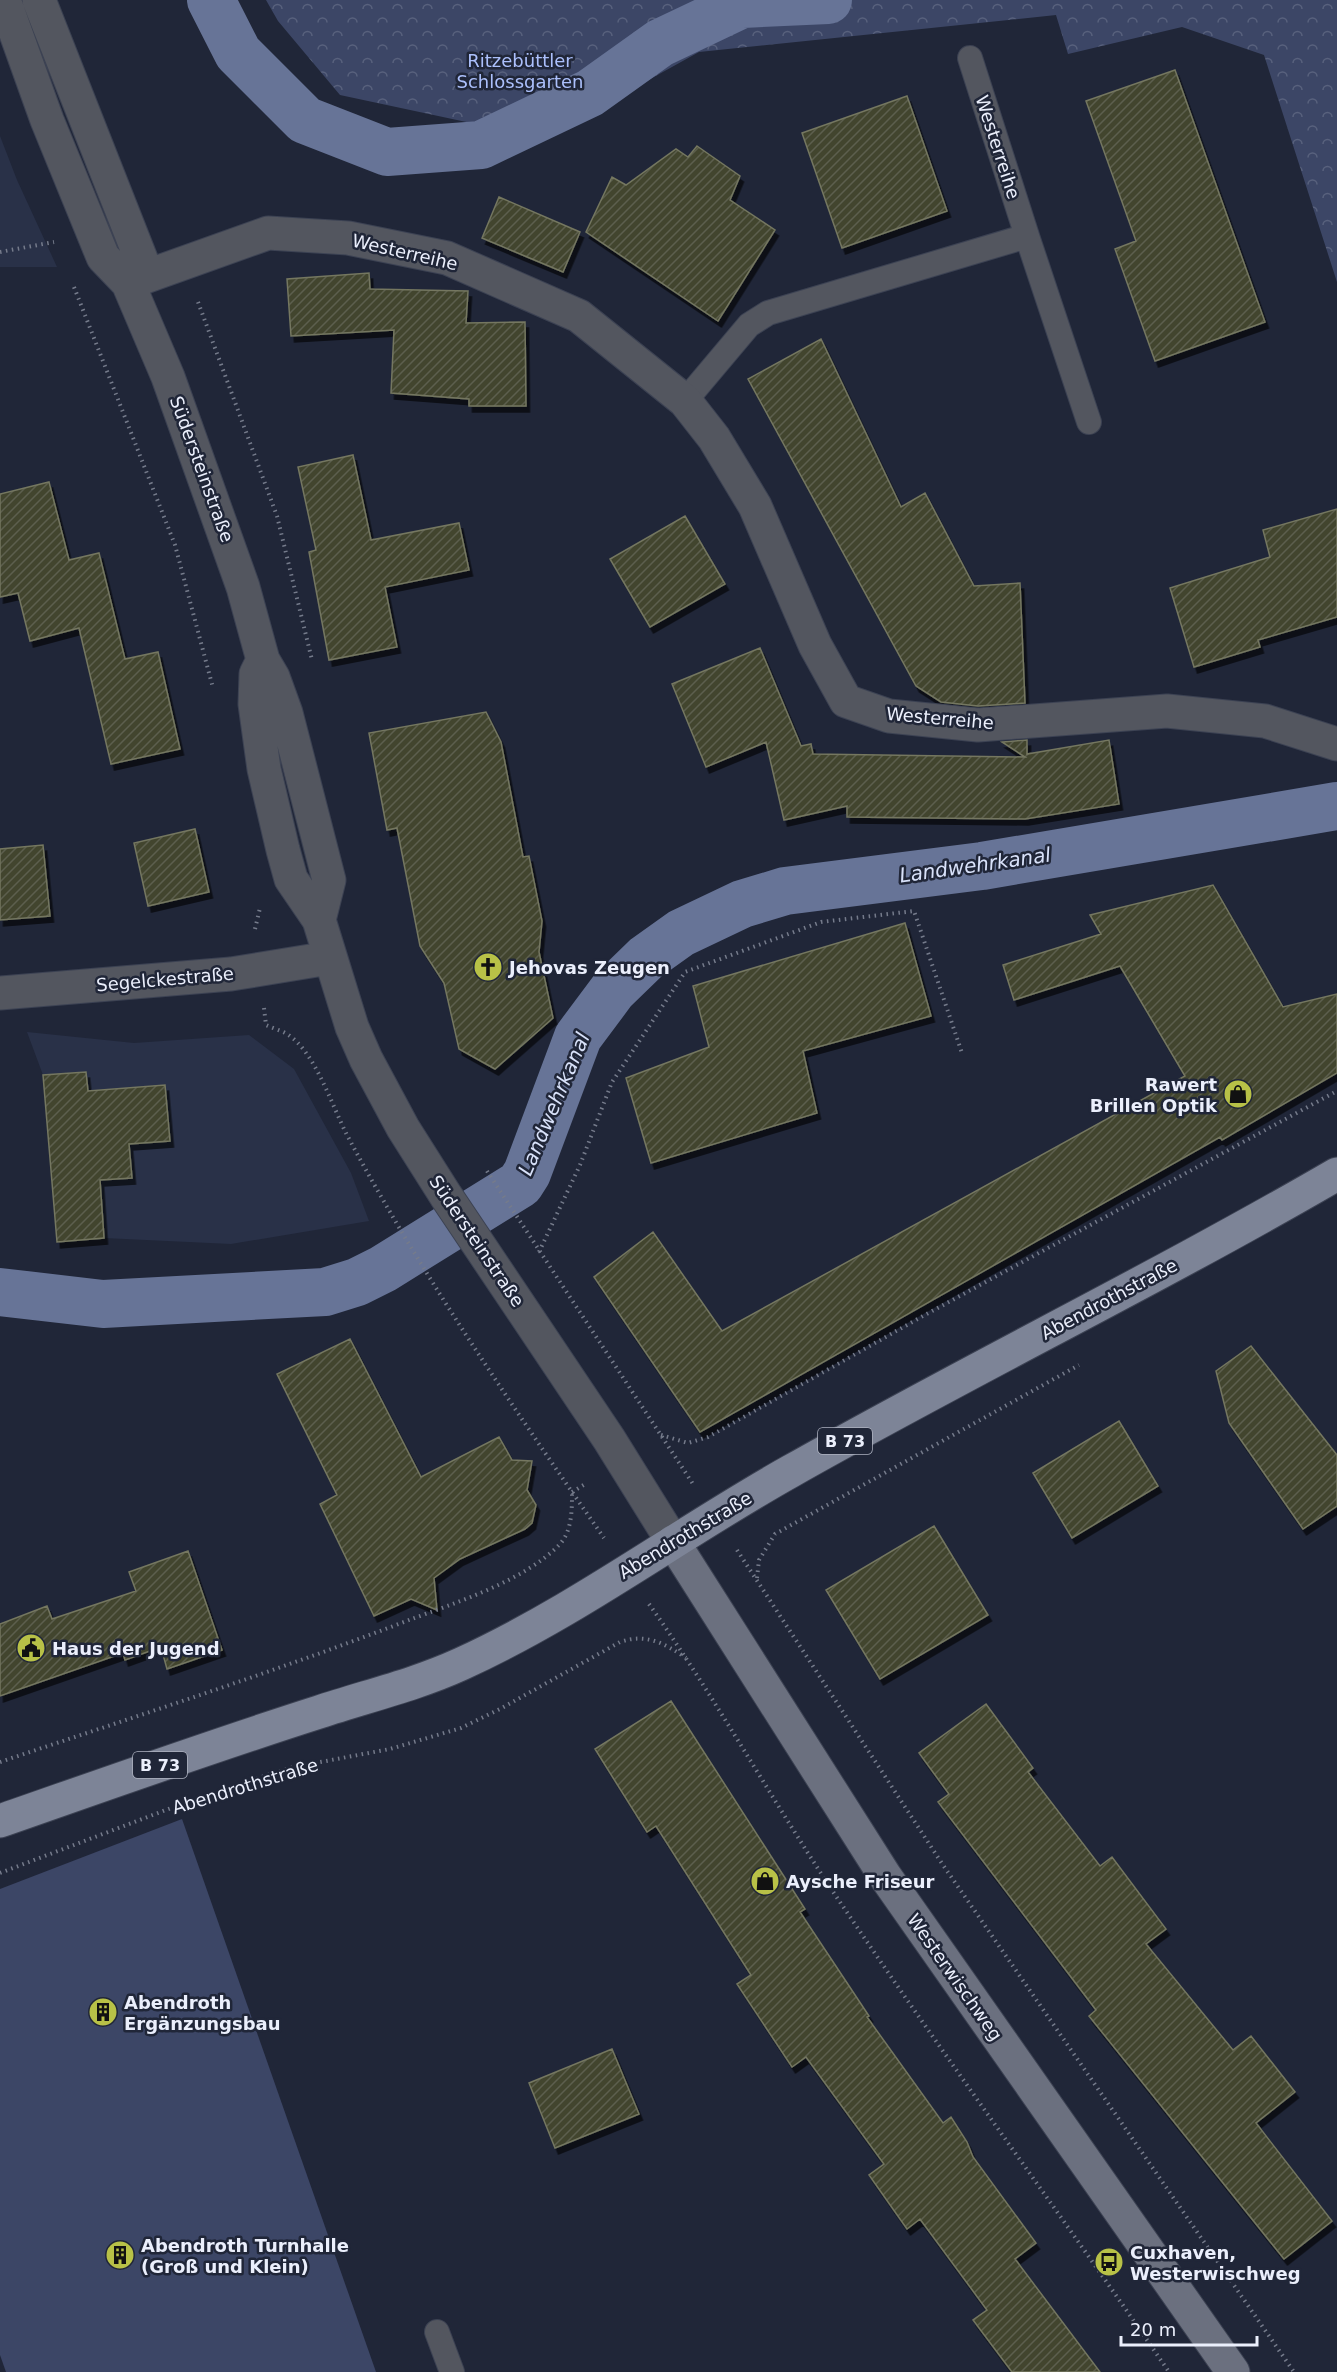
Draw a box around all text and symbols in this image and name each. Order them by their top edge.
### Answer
park label: Ritzebüttler Schlossgarten [457,50,583,92]
street label: Westerreihe [971,92,1025,202]
street label: Westerreihe [350,230,460,274]
street label: Südersteinstraße [166,393,238,545]
street label: Westerreihe [885,703,995,733]
water label: Landwehrkanal [898,842,1053,888]
church icon: Jehovas Zeugen [472,951,504,983]
place label: Jehovas Zeugen [507,957,670,978]
street label: Segelckestraße [95,963,235,995]
water label: Landwehrkanal [513,1029,595,1179]
place label: Rawert Brillen Optik [1090,1074,1218,1116]
shop icon: Rawert Brillen Optik [1222,1078,1254,1110]
street label: Südersteinstraße [425,1171,529,1311]
street label: Abendrothstraße [1037,1254,1181,1344]
road number: B 73 [818,1428,872,1454]
street label: Abendrothstraße [615,1487,755,1583]
public building icon: Haus der Jugend [15,1632,47,1664]
place label: Haus der Jugend [52,1638,220,1659]
road number: B 73 [133,1752,187,1778]
street label: Abendrothstraße [170,1754,320,1818]
shop icon: Aysche Friseur [749,1865,781,1897]
place label: Aysche Friseur [786,1871,935,1892]
street label: Westerwischweg [903,1909,1007,2045]
place label: Abendroth Ergänzungsbau [124,1992,281,2034]
building icon: Abendroth Ergänzungsbau [87,1996,119,2028]
place label: Abendroth Turnhalle (Groß und Klein) [141,2235,349,2277]
building icon: Abendroth Turnhalle (Groß und Klein) [104,2239,136,2271]
place label: Cuxhaven, Westerwischweg [1130,2242,1301,2284]
bus stop icon: Cuxhaven, Westerwischweg [1093,2246,1125,2278]
scale bar [1121,2309,1258,2347]
text: 20 m [1130,2319,1176,2340]

